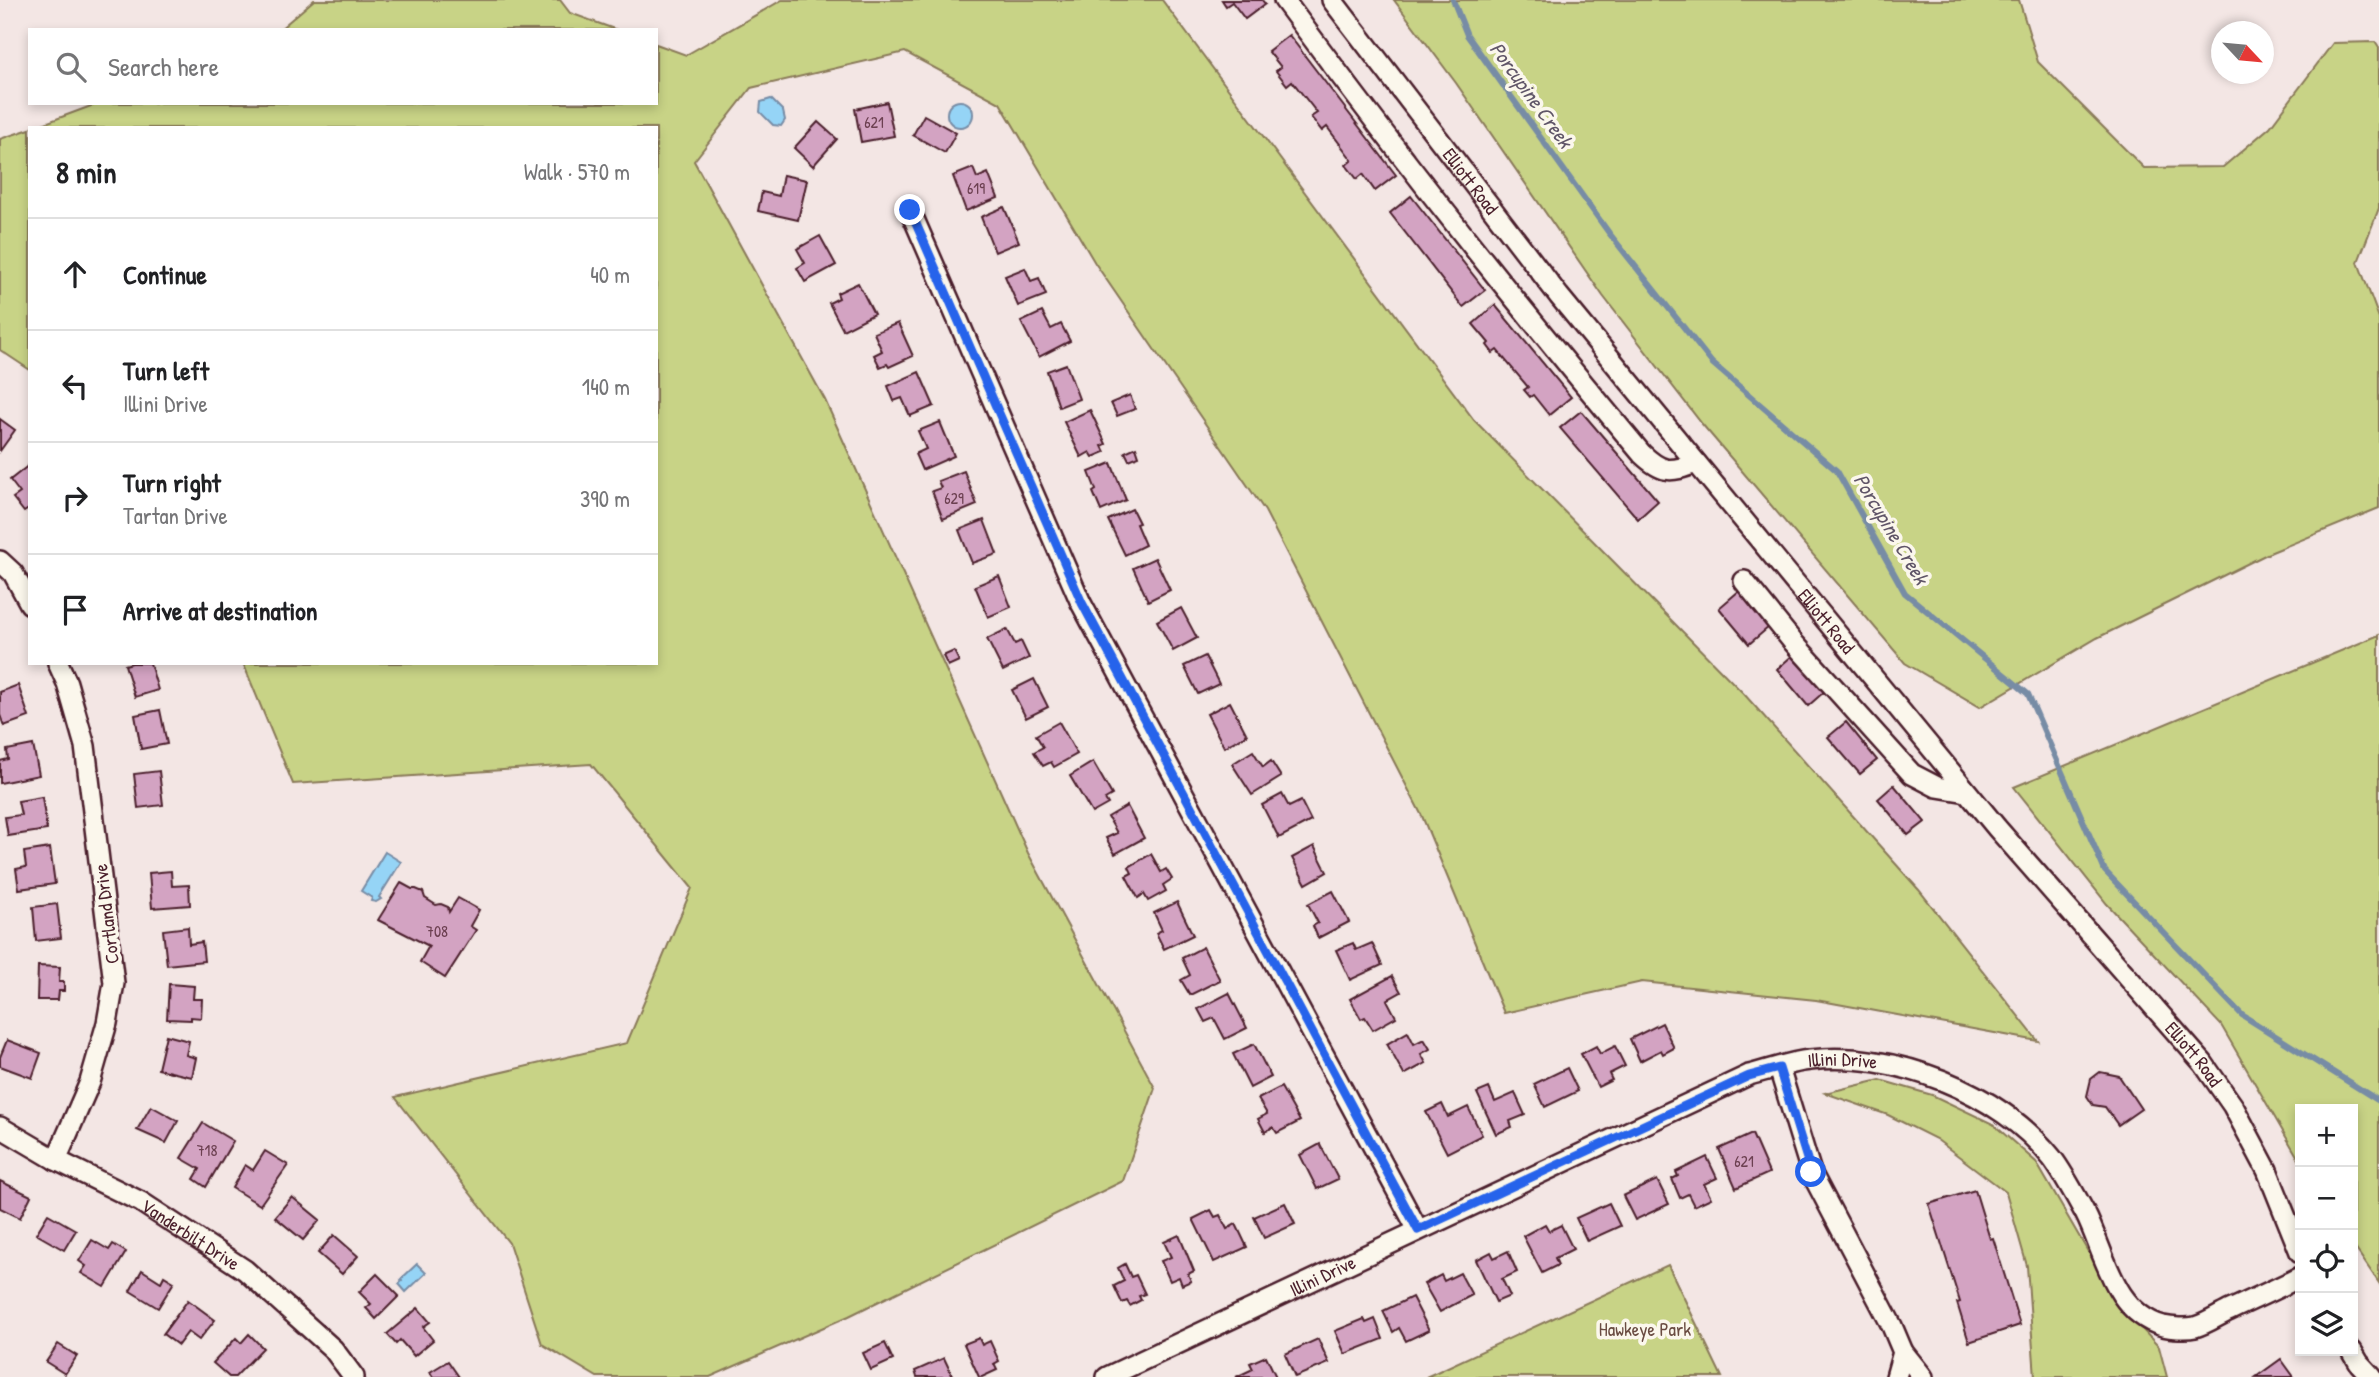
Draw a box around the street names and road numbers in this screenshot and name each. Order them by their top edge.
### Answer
street label: Elliott Road [1437,142,1505,220]
street label: Elliott Road [1792,583,1862,660]
street label: Cortland Drive [87,862,125,965]
street label: Elliott Road [2159,1016,2229,1092]
street label: Illini Drive [1806,1046,1880,1075]
street label: Vanderbilt Drive [136,1193,245,1276]
street label: Illini Drive [1285,1249,1360,1302]

